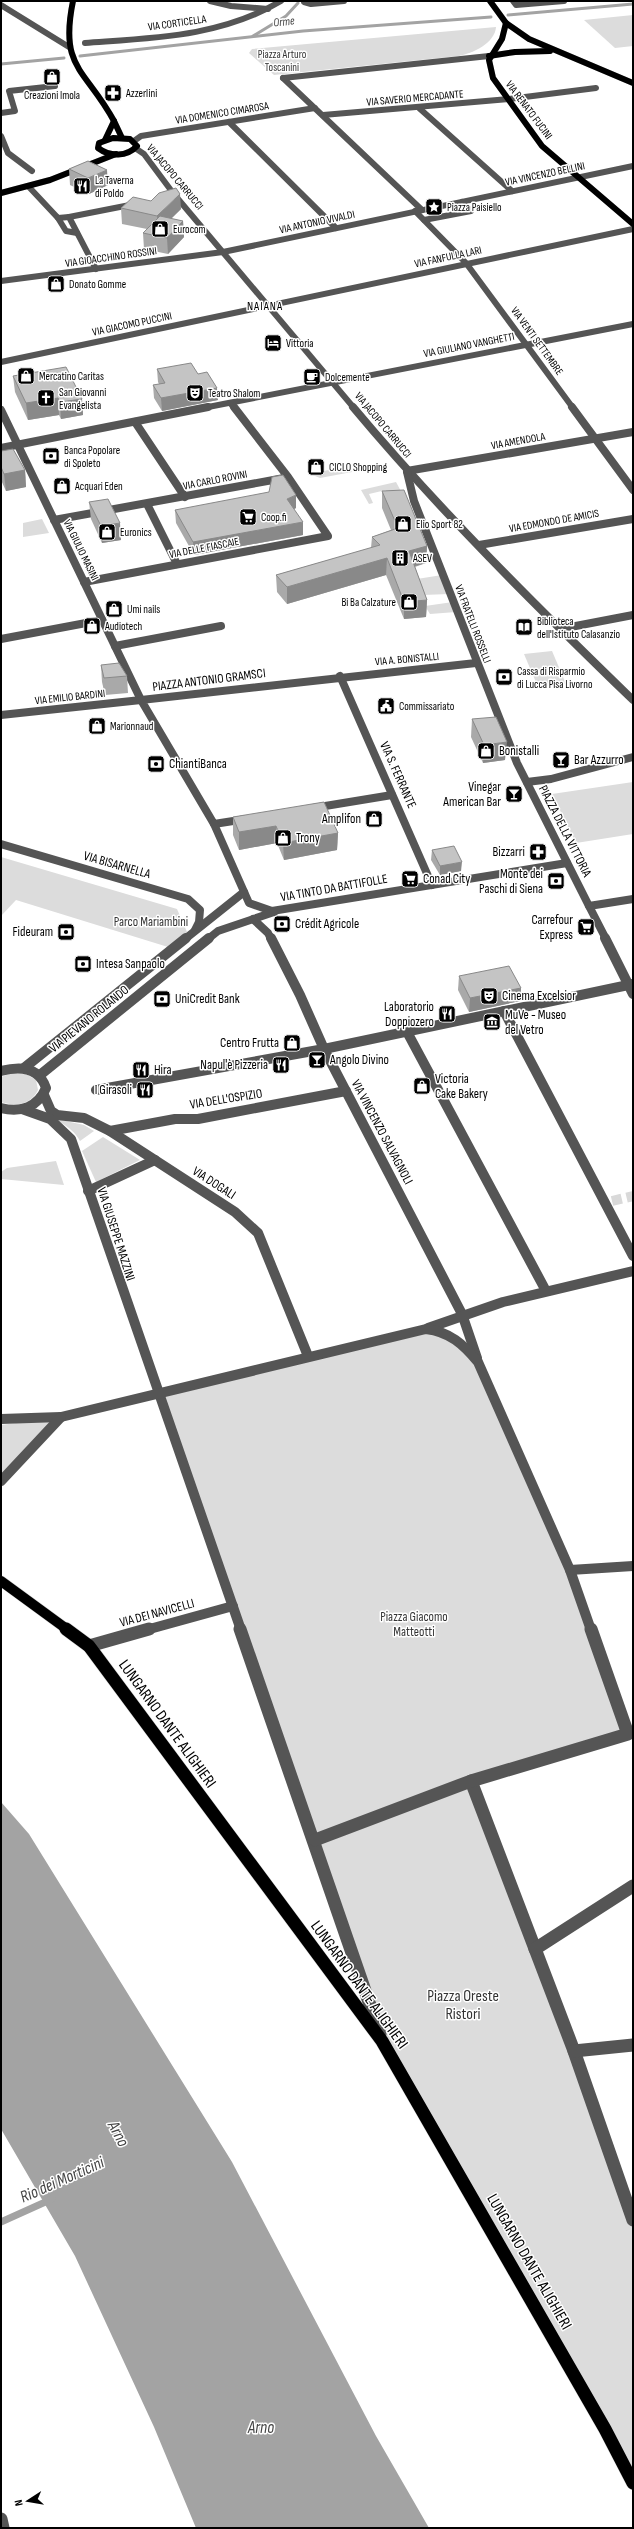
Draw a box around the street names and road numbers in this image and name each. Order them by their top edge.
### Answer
street label: VIA CORTICELLA [147,12,207,34]
street label: VIA RENATO FUCINI [503,78,555,142]
street label: VIA SAVERIO MERCADANTE [366,87,464,109]
street label: VIA DOMENICO CIMAROSA [174,99,270,127]
street label: VIA JACOPO CARRUCCI [144,142,206,212]
street label: VIA VINCENZO BELLINI [504,159,586,189]
street label: VIA ANTONIO VIVALDI [278,208,356,236]
street label: VIA GIOACCHINO ROSSINI [64,244,158,270]
street label: VIA FANFULLA LARI [413,244,483,270]
street label: VIA VENTI SETTEMBRE [508,304,566,378]
street label: VIA GIACOMO PUCCINI [91,309,173,339]
street label: VIA GIULIANO VANGHETTI [422,330,516,360]
street label: VIA JACOPO CARRUCCI [352,390,414,460]
street label: VIA AMENDOLA [490,430,546,452]
street label: VIA CARLO ROVINI [182,467,248,493]
street label: VIA EDMONDO DE AMICIS [508,507,600,535]
street label: VIA GIULIO MASINI [61,517,101,583]
street label: VIA DELLE FIASCAIE [168,535,240,561]
street label: VIA FRATELLI ROSSELLI [452,583,494,665]
street label: VIA A. BONISTALLI [374,650,440,668]
street label: PIAZZA ANTONIO GRAMSCI [152,665,266,695]
street label: VIA EMILIO BARDINI [34,687,106,707]
street label: VIA S. FERRANTE [376,739,420,811]
street label: PIAZZA DELLA VITTORIA [535,782,595,880]
street label: VIA BISARNELLA [82,848,153,882]
street label: VIA TINTO DA BATTIFOLLE [279,871,389,905]
street label: VIA PIEVANO ROLANDO [46,982,132,1056]
street label: VIA VINCENZO SALVAGNOLI [348,1077,416,1187]
street label: VIA DELL'OSPIZIO [189,1085,263,1113]
street label: VIA DOGALI [189,1163,239,1203]
street label: VIA GIUSEPPE MAZZINI [93,1185,139,1283]
street label: VIA DEI NAVICELLI [118,1595,196,1631]
street label: LUNGARNO DANTE ALIGHIERI [114,1656,220,1792]
street label: LUNGARNO DANTE ALIGHIERI [306,1917,412,2053]
street label: LUNGARNO DANTE ALIGHIERI [482,2191,576,2333]

